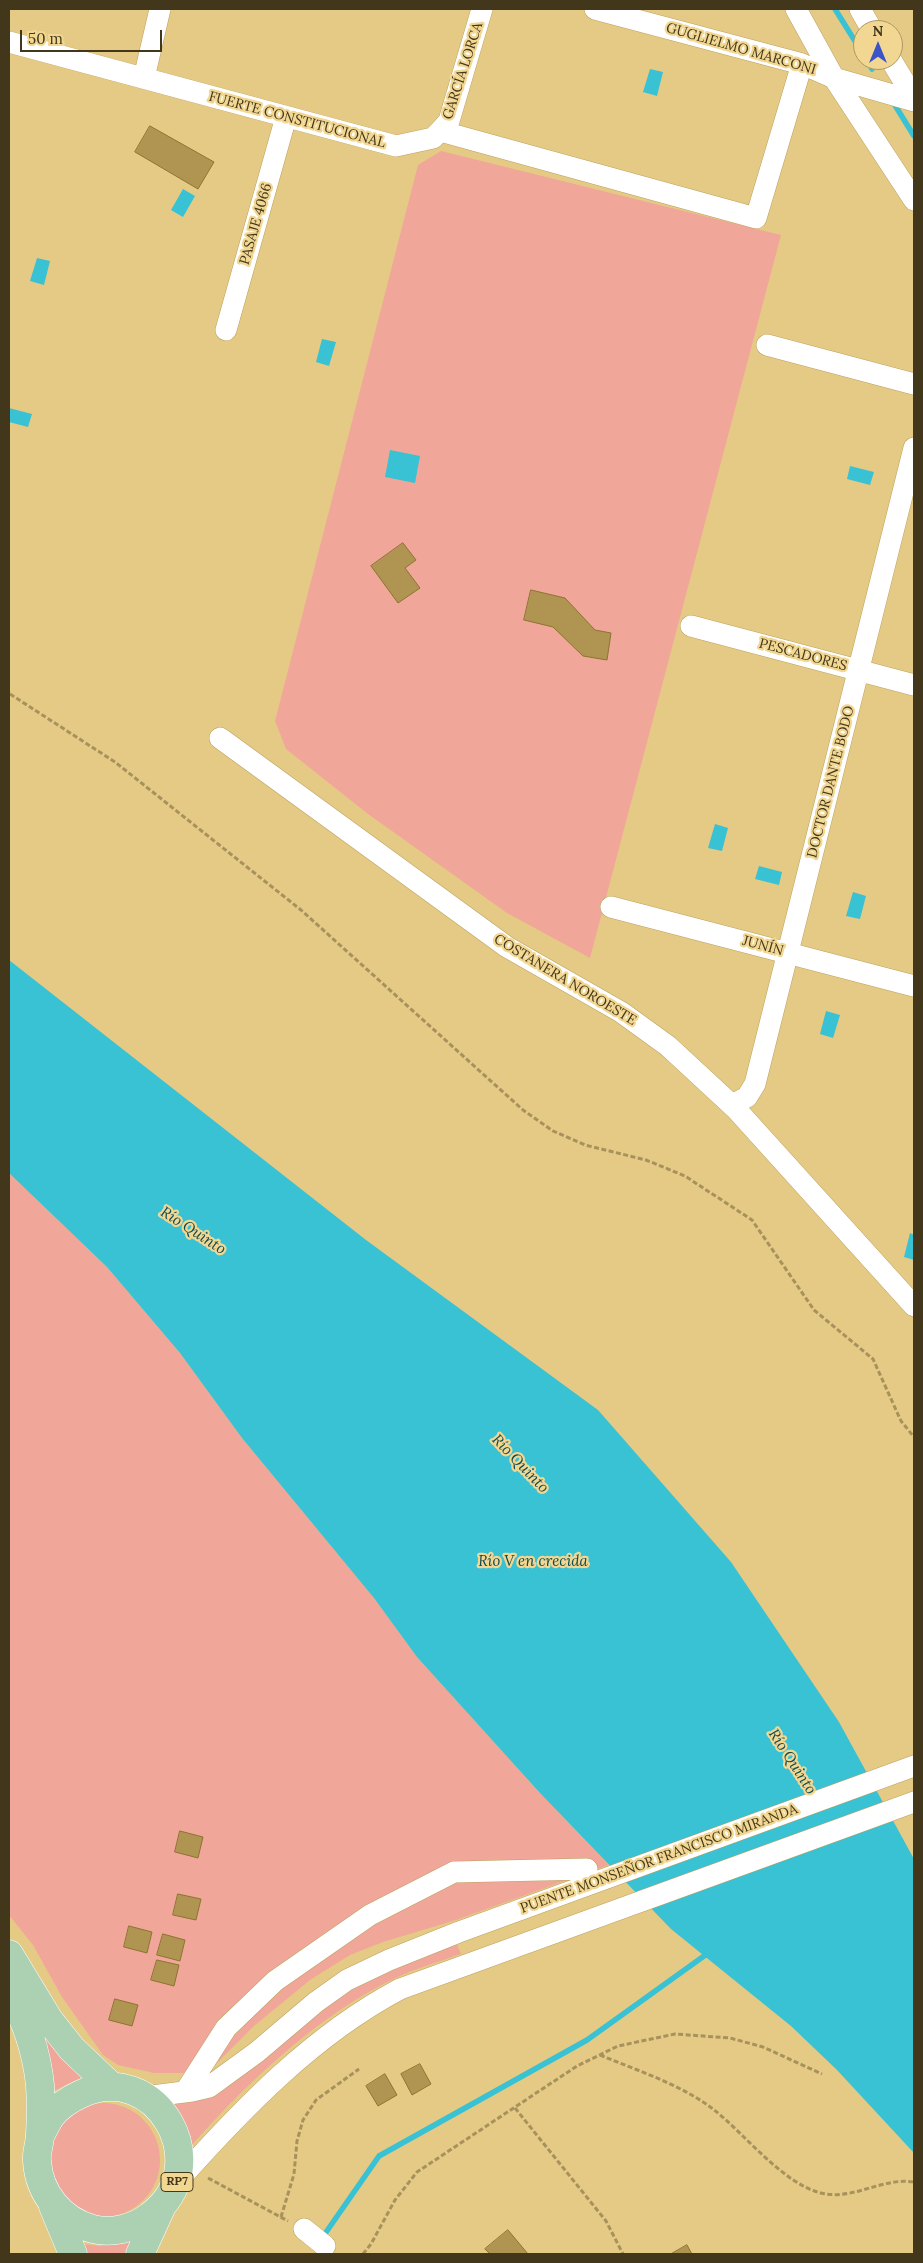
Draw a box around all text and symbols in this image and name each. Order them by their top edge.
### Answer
scale bar [22,20,165,52]
street label: GARCÍA LORCA [439,20,487,122]
street label: GUGLIELMO MARCONI [664,20,818,78]
north arrow [853,20,903,70]
text: N [873,22,883,40]
text: 50 m [28,29,63,48]
street label: FUERTE CONSTITUCIONAL [207,88,387,152]
street label: PASAJE 4066 [236,181,276,267]
street label: PESCADORES [757,635,849,675]
street label: DOCTOR DANTE BODO [804,704,858,860]
street label: COSTANERA NOROESTE [491,931,639,1029]
street label: JUNÍN [741,932,785,960]
water label: Río Quinto [157,1203,229,1259]
water label: Río Quinto [488,1431,552,1497]
water label: Río V en crecida [478,1553,588,1571]
water label: Río Quinto [764,1726,820,1798]
street label: PUENTE MONSEÑOR FRANCISCO MIRANDA [518,1801,800,1917]
road number: RP7 [161,2172,193,2192]

